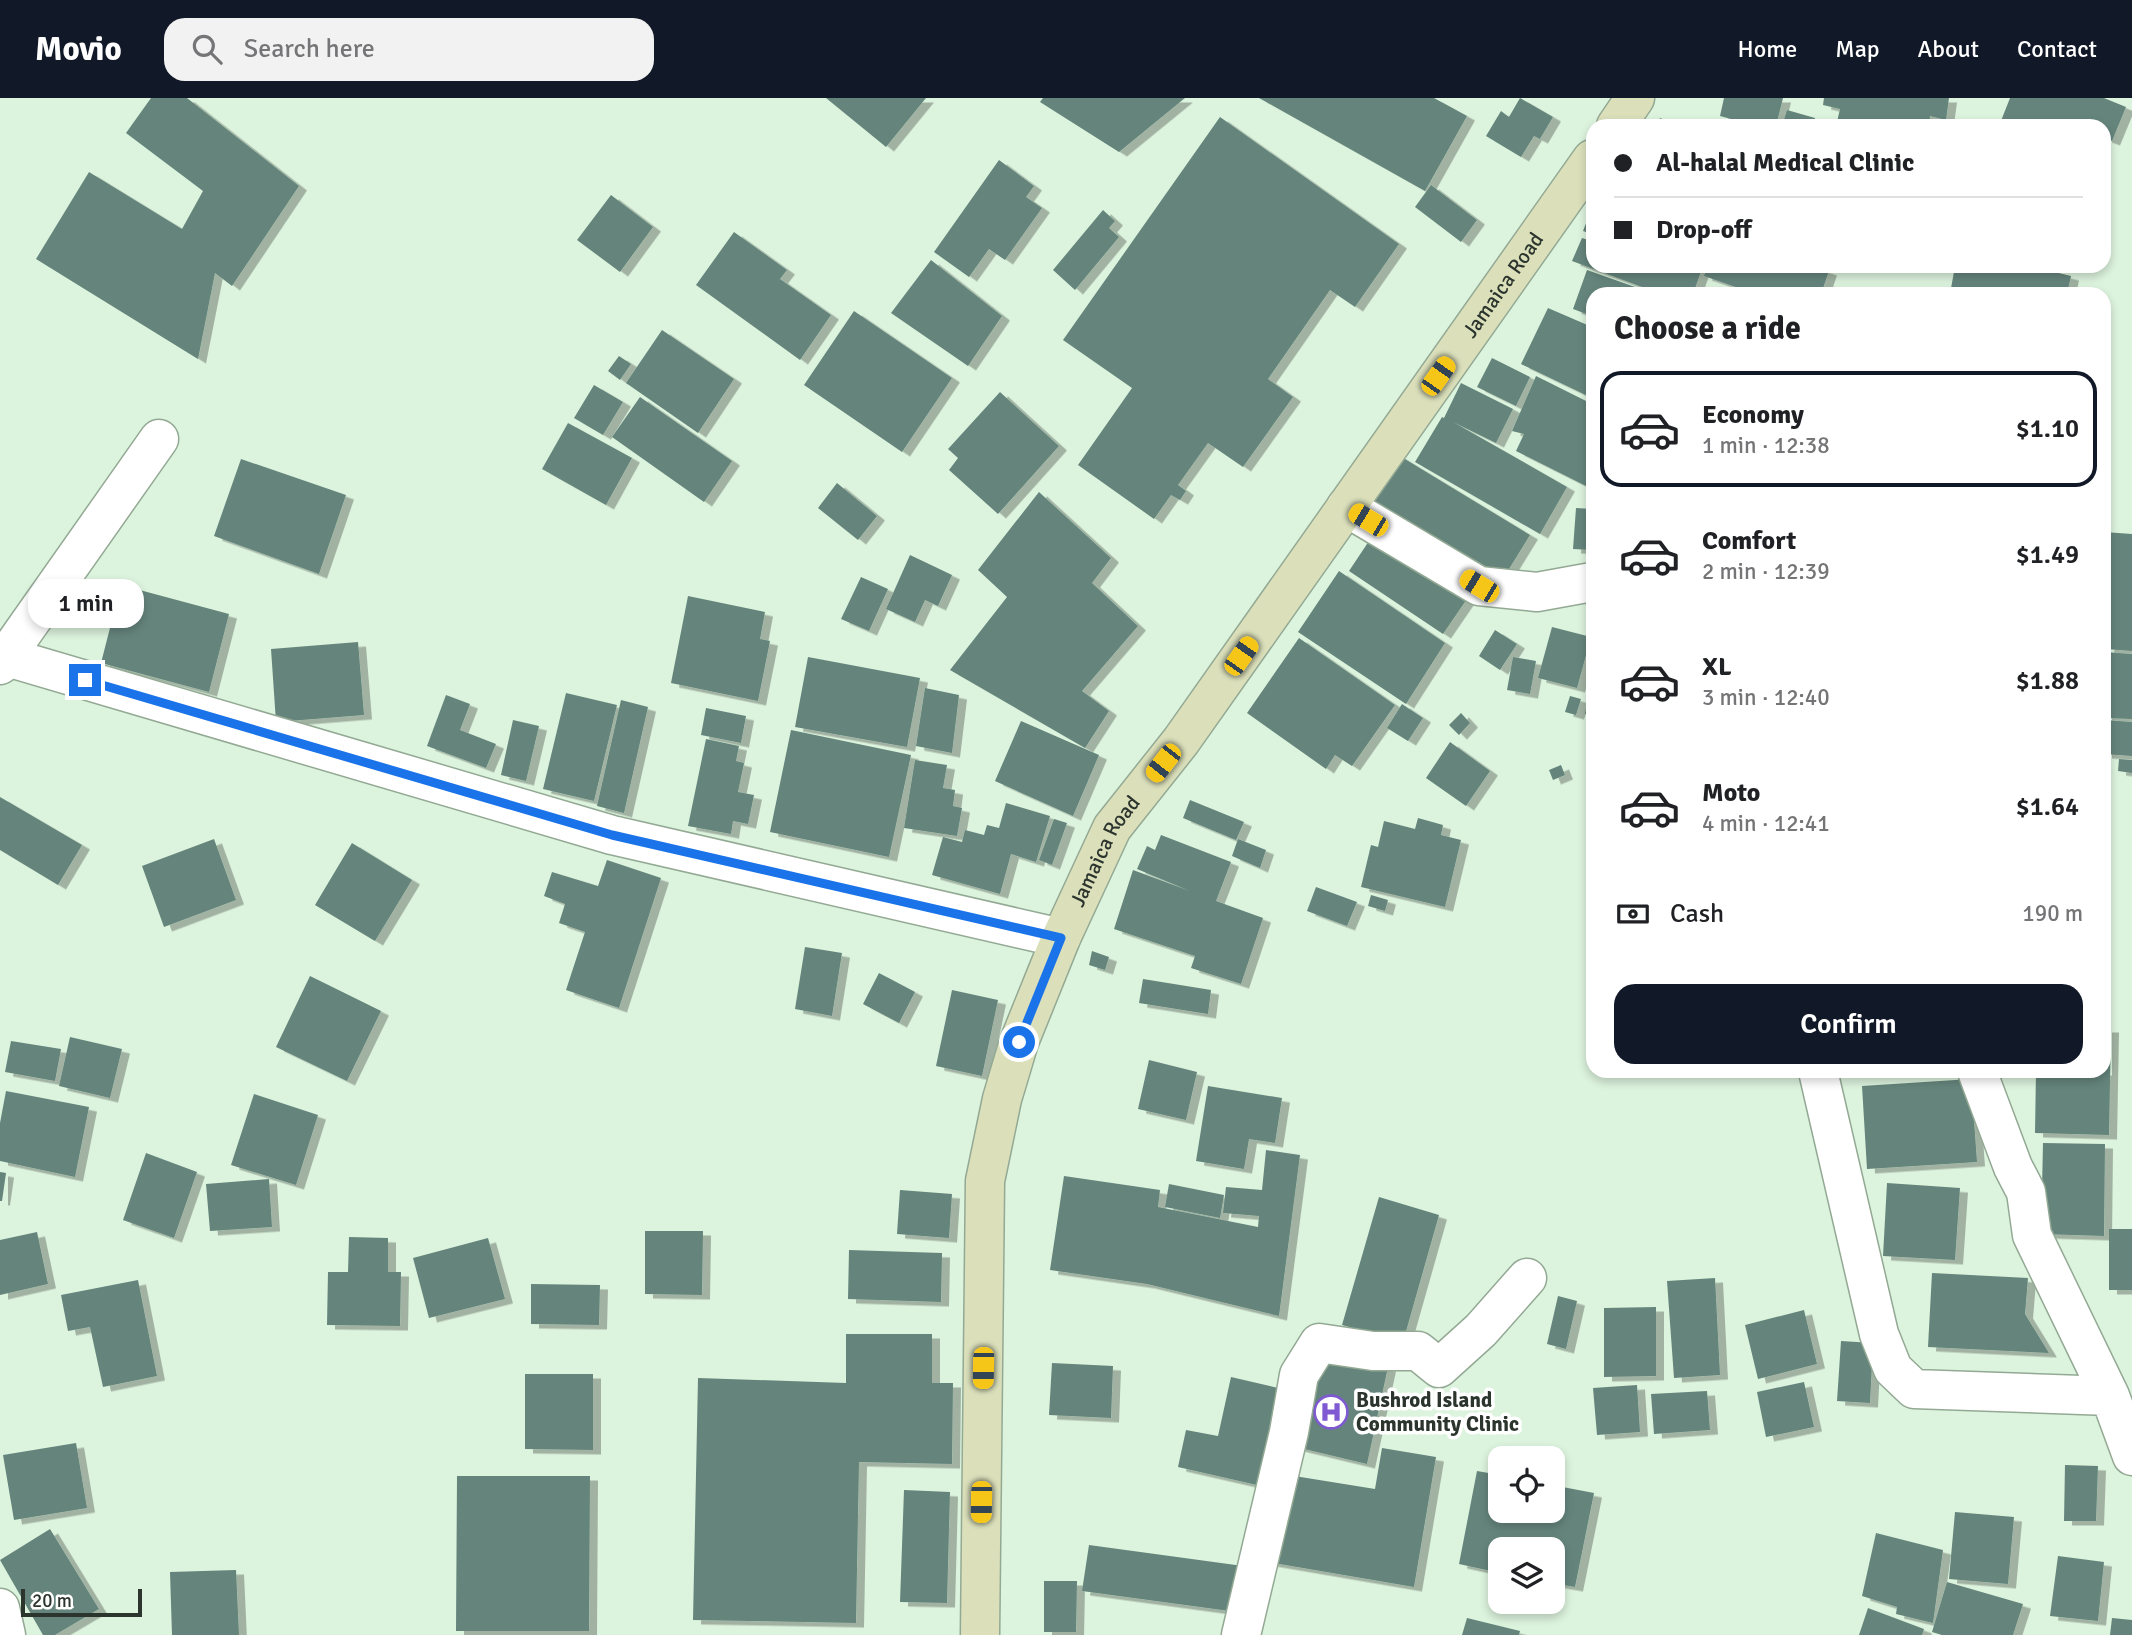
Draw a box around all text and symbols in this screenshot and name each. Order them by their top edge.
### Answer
search box [164,18,654,81]
text: Movio [35,29,122,70]
icon: search [188,30,226,68]
text: Search here [244,33,375,65]
text: Home [1737,34,1797,64]
text: Map [1835,34,1880,64]
text: About [1918,34,1979,64]
text: Contact [2017,34,2097,64]
text: Al-halal Medical Clinic [1656,147,1914,179]
text: Drop-off [1656,214,1752,246]
street label: Jamaica Road [1457,227,1549,343]
text: Choose a ride [1614,309,1801,348]
car [1418,353,1459,399]
icon: car [1618,398,1681,461]
text: Economy [1702,399,1804,431]
text: $1.10 [2016,413,2079,445]
text: 1 min · 12:38 [1702,431,1830,460]
car [1345,500,1392,540]
icon: car [1618,524,1681,587]
text: Comfort [1702,525,1796,557]
text: $1.49 [2016,539,2079,571]
text: 2 min · 12:39 [1702,557,1830,586]
car [1456,566,1503,606]
callout: 1 min [27,578,143,628]
text: 1 min [58,589,114,618]
car [1221,633,1262,679]
icon: car [1618,650,1681,713]
text: XL [1702,651,1732,683]
route end [69,664,101,696]
text: $1.88 [2016,665,2079,697]
text: 3 min · 12:40 [1702,683,1830,712]
car [1142,740,1185,786]
icon: car [1618,776,1681,839]
text: Moto [1702,777,1760,809]
street label: Jamaica Road [1064,790,1146,911]
text: $1.64 [2016,791,2079,823]
text: 4 min · 12:41 [1702,809,1830,838]
icon: cash [1614,895,1652,933]
text: Cash [1670,898,1724,930]
text: 190 m [2022,899,2083,928]
button: Confirm [1614,984,2083,1064]
route start [1003,1026,1035,1058]
car [973,1347,994,1389]
place label: Bushrod Island Community Clinic [1356,1387,1519,1437]
hospital icon: Bushrod Island Community Clinic [1312,1393,1350,1431]
map controls [1488,1446,1565,1614]
button: locate [1488,1446,1565,1523]
car [971,1481,992,1523]
button: layers [1488,1537,1565,1614]
scale bar [21,1586,142,1618]
text: 20 m [32,1589,72,1613]

